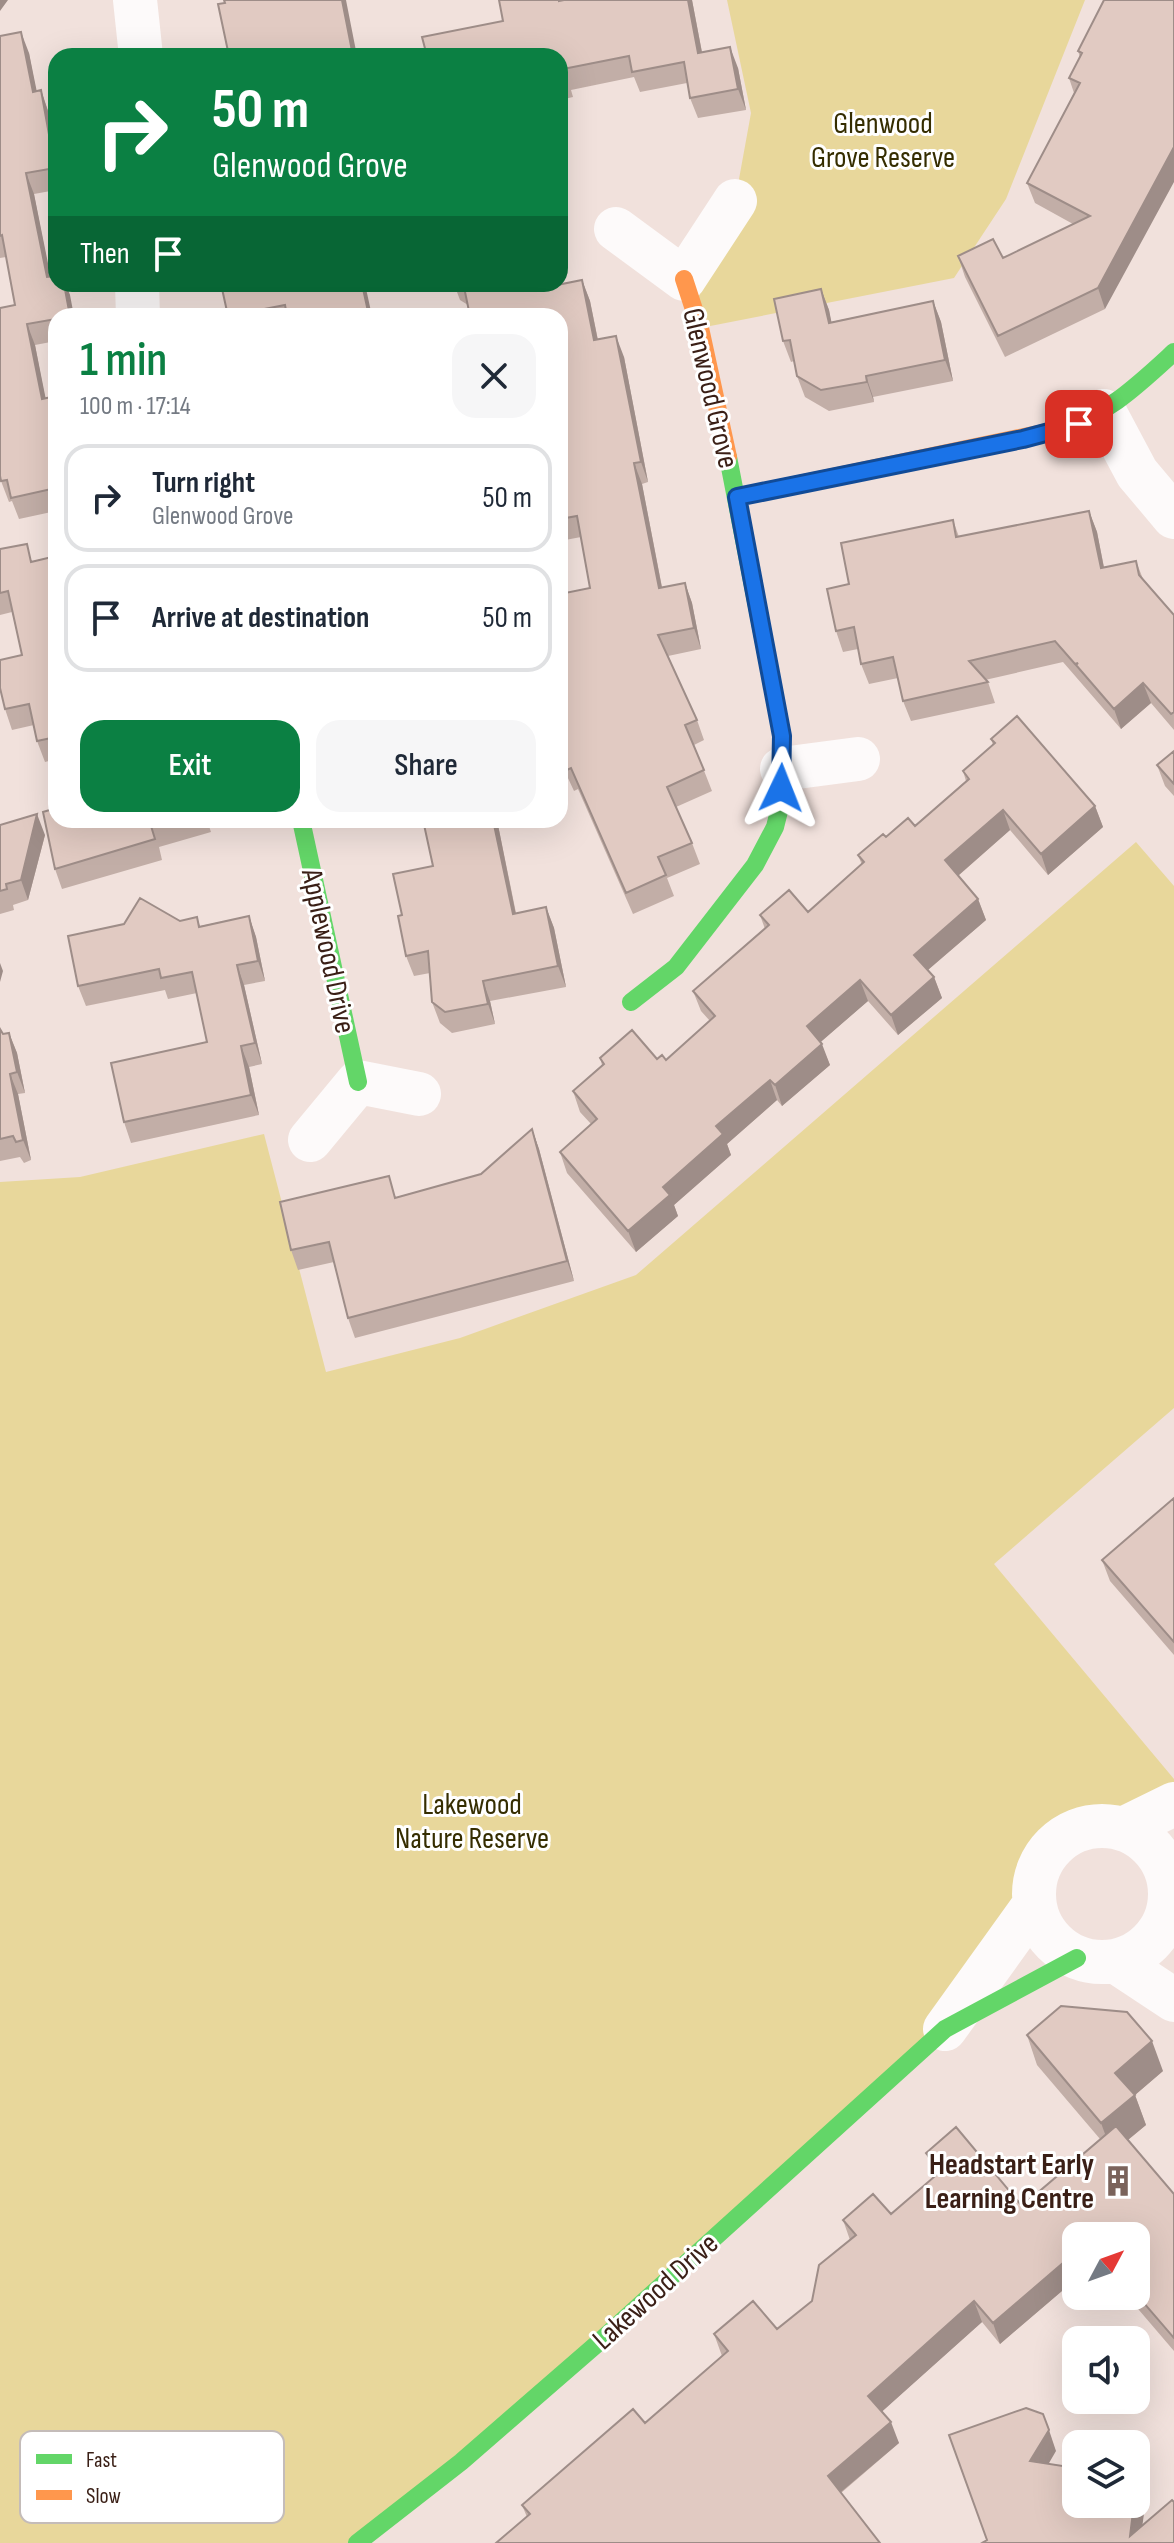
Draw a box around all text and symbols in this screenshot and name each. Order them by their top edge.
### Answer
text: 50 m [212,77,309,144]
icon: right [80,80,184,184]
park label: Glenwood Grove Reserve [811,106,955,176]
text: Glenwood Grove [212,145,408,188]
icon: arrive [146,232,190,276]
text: Then [80,236,130,272]
street label: Glenwood Grove [674,305,746,472]
text: 1 min [80,332,167,389]
button: close [452,334,536,418]
pin [1045,390,1113,458]
text: 100 m · 17:14 [80,391,191,422]
icon: arrive [1057,402,1101,446]
text: Turn right [152,465,255,501]
icon: right [84,476,128,520]
text: 50 m [483,480,532,516]
text: Glenwood Grove [152,501,293,532]
icon: arrive [84,596,128,640]
text: Arrive at destination [152,600,369,636]
text: 50 m [483,600,532,636]
button: Exit [80,720,300,812]
button: Share [316,720,536,812]
position arrow [739,746,823,830]
street label: Applewood Drive [293,865,363,1037]
park label: Lakewood Nature Reserve [395,1787,549,1857]
place label: Headstart Early Learning Centre [925,2147,1095,2217]
building icon: Headstart Early Learning Centre [1101,2164,1135,2198]
north arrow [1062,2222,1150,2310]
map controls [1062,2222,1150,2518]
street label: Lakewood Drive [585,2226,726,2358]
button: sound [1062,2326,1150,2414]
button: layers [1062,2430,1150,2518]
legend [20,2431,284,2523]
text: Fast [86,2447,117,2474]
text: Slow [86,2483,121,2510]

